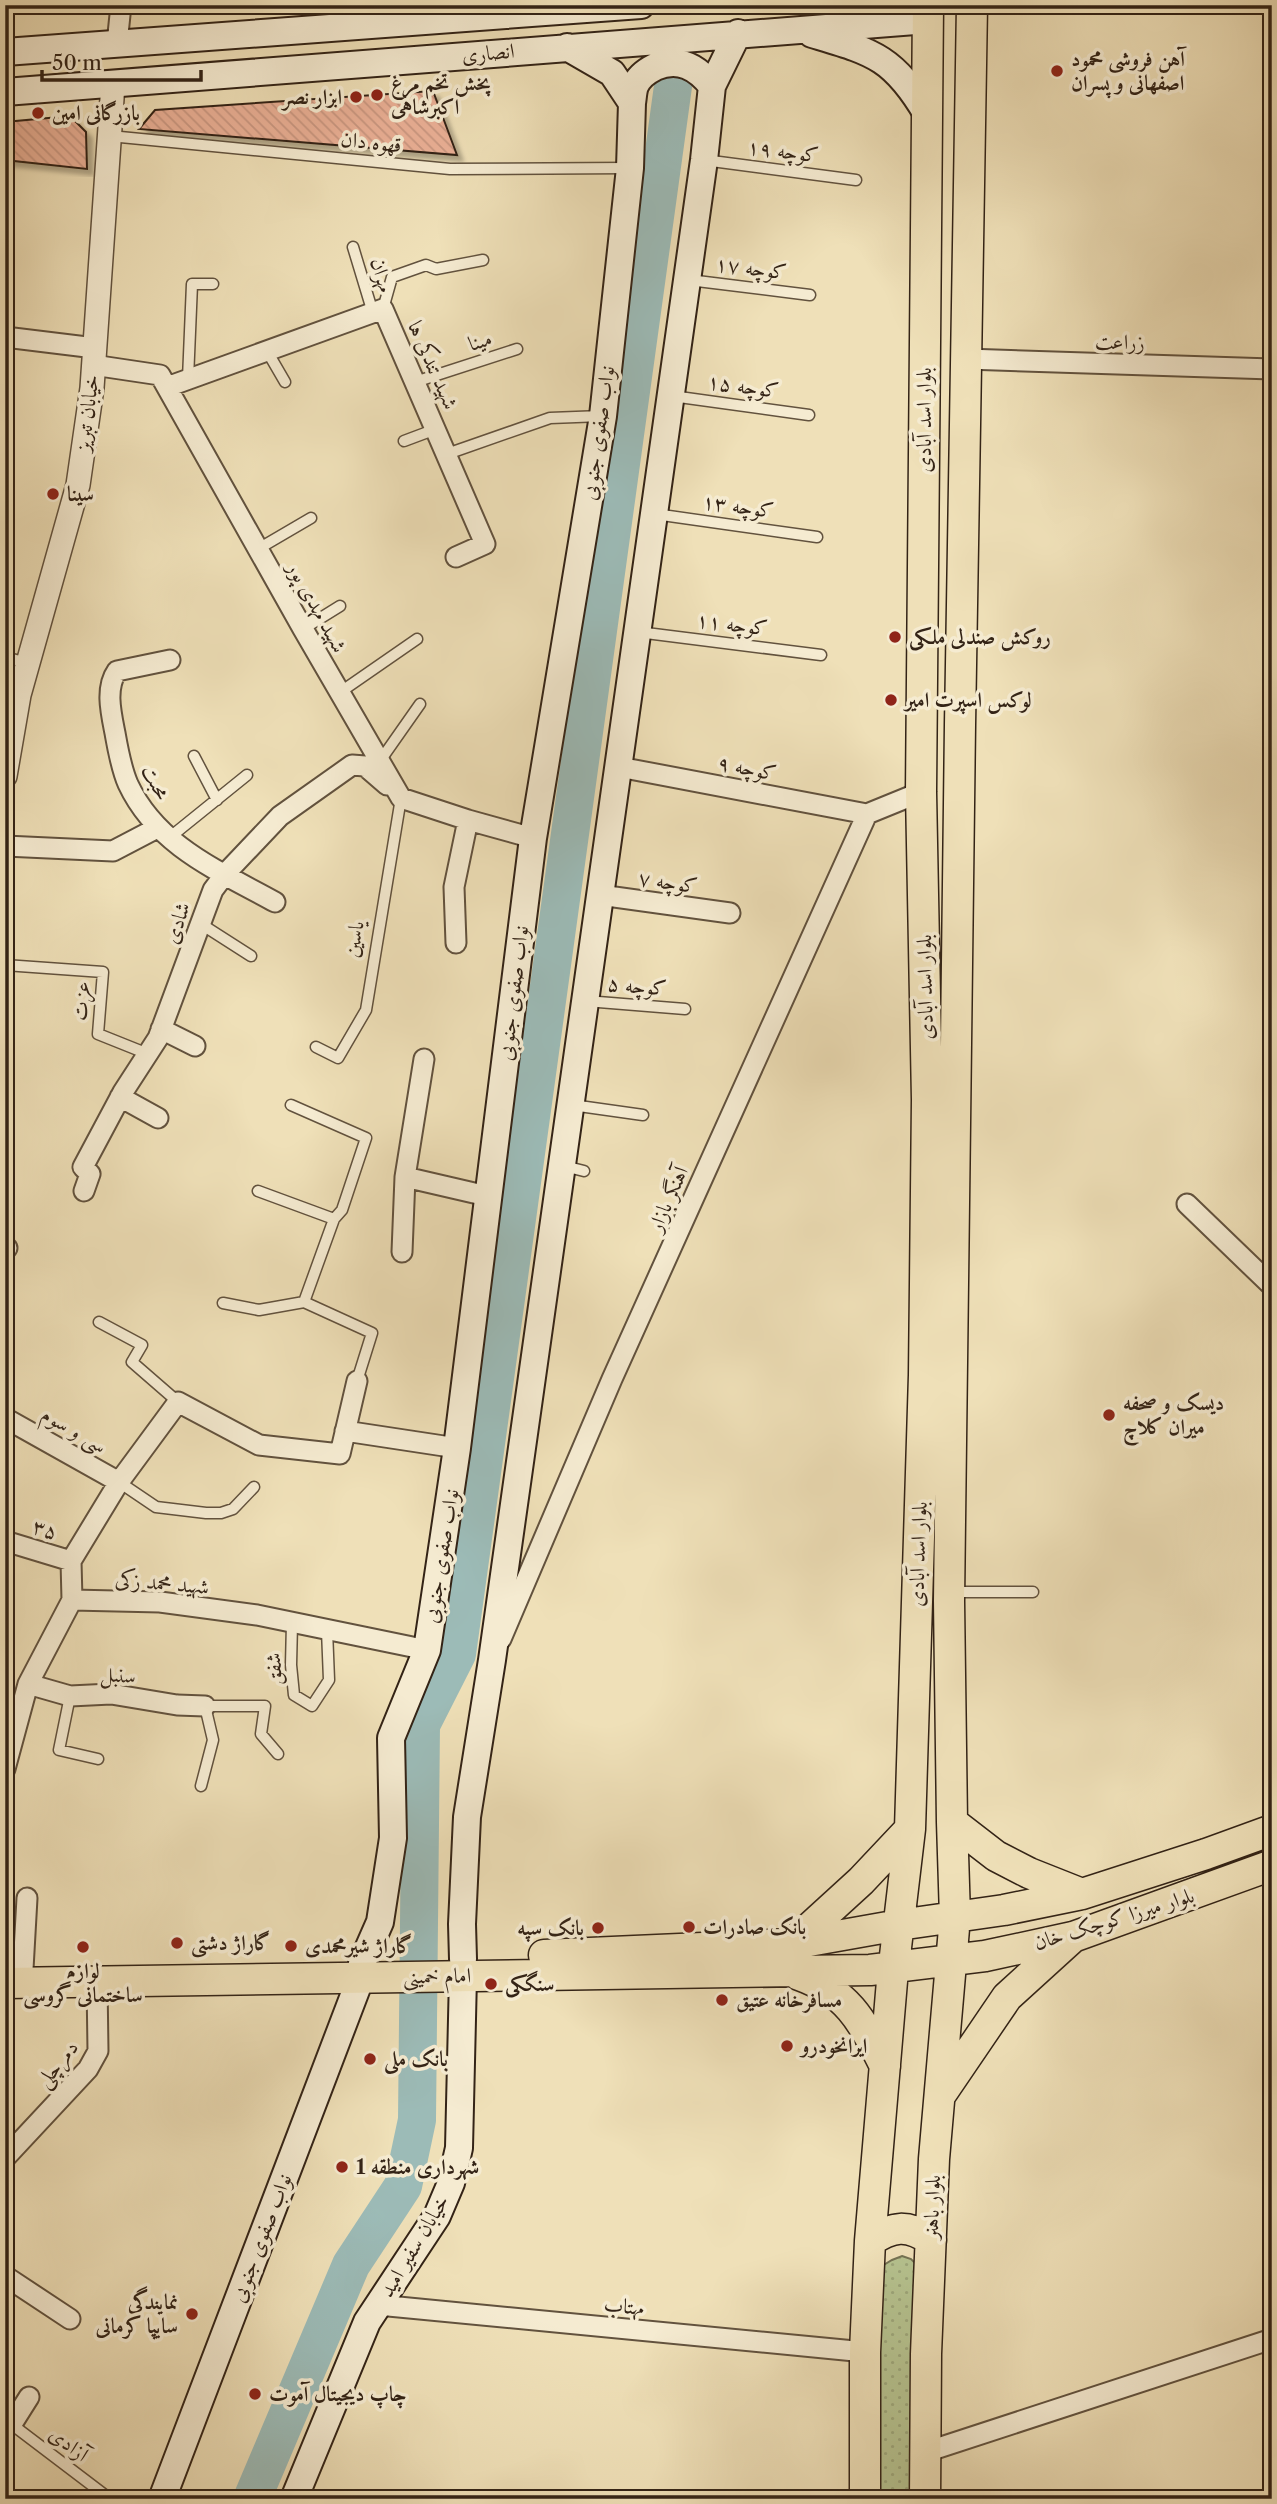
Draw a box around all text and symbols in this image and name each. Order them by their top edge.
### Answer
scale bar [42,38,201,82]
street label: انصاری [460,38,515,67]
place label: آهن فروشی محمود اصفهانی و پسران [1071,46,1187,99]
text: 50 m [52,50,102,75]
marker: آهن فروشی محمود اصفهانی و پسران [1049,63,1065,79]
place label: پخش تخم مرغ اکبرشاهی [390,70,491,120]
place label: ابزار نصر [280,84,342,111]
marker: پخش تخم مرغ اکبرشاهی [369,87,385,103]
marker: ابزار نصر [348,89,364,105]
place label: بازرگانی امین [52,100,140,126]
marker: بازرگانی امین [30,105,46,121]
street label: قهوه دان [339,126,403,158]
street label: کوچه ۱۹ [746,134,820,169]
street label: کوچه ۱۷ [714,251,788,286]
street label: مهران [364,255,399,296]
street label: شهید تندکی ها [401,317,464,414]
street label: مینا [465,325,495,356]
street label: زراعت [1095,328,1145,355]
street label: نواب صفوی جنوبی [576,364,622,502]
street label: بلوار اسد آبادی [911,367,937,473]
street label: کوچه ۱۵ [705,368,780,405]
street label: خیابان تبریز [69,373,105,455]
place label: سینا [67,481,94,506]
marker: سینا [45,486,61,502]
street label: کوچه ۱۳ [700,488,775,525]
street label: شهید مهدی پور [279,555,353,658]
street label: کوچه ۱۱ [695,607,769,642]
place label: روکش صندلی ملکی [909,624,1051,651]
marker: روکش صندلی ملکی [887,629,903,645]
place label: لوکس اسپرت امیر [903,687,1032,715]
marker: لوکس اسپرت امیر [883,692,899,708]
street label: کوچه ۹ [715,750,779,787]
street label: محبت [136,760,176,804]
street label: کوچه ۷ [637,865,699,900]
street label: شادی [158,899,195,947]
street label: یاسین [338,918,370,959]
street label: نواب صفوی جنوبی [492,924,536,1062]
street label: بلوار اسد آبادی [911,934,939,1040]
street label: کوچه ۵ [606,970,668,1003]
street label: عزت [67,980,97,1022]
street label: آهنگر بازار [641,1160,695,1238]
place label: دیسک و صحفه میران کلاچ [1123,1390,1224,1446]
street label: سی و سوم [34,1401,111,1463]
marker: دیسک و صحفه میران کلاچ [1101,1407,1117,1423]
street label: نواب صفوی جنوبی [418,1487,466,1625]
street label: بلوار اسد آبادی [903,1501,933,1607]
street label: ۳۵ [30,1513,61,1544]
street label: شهید محمد زکی [114,1566,210,1601]
street label: شفق [260,1652,288,1686]
street label: سنبل [99,1661,137,1691]
street label: بلوار میرزا کوچک خان [1031,1882,1198,1957]
place label: بانک صادرات [703,1914,806,1940]
place label: بانک سپه [517,1915,584,1942]
marker: بانک صادرات [681,1919,697,1935]
marker: بانک سپه [590,1920,606,1936]
place label: گاراژ دشتی [191,1930,271,1958]
place label: گاراژ شیرمحمدی [305,1933,413,1959]
marker: گاراژ دشتی [169,1935,185,1951]
marker: گاراژ شیرمحمدی [283,1938,299,1954]
marker: لوازم ساختمانی گروسی [75,1939,91,1955]
place label: لوازم ساختمانی گروسی [23,1958,143,2010]
street label: امام خمینی [403,1962,471,1995]
place label: سنگکی [505,1970,555,1998]
marker: سنگکی [483,1976,499,1992]
place label: مسافرخانه عتیق [736,1987,842,2014]
marker: مسافرخانه عتیق [714,1992,730,2008]
place label: ایرانخودرو [799,2033,867,2059]
street label: دمرچلی [30,2035,86,2095]
marker: ایرانخودرو [779,2038,795,2054]
place label: بانک ملی [383,2046,448,2075]
marker: بانک ملی [362,2051,378,2067]
place label: شهرداری منطقه 1 [356,2154,479,2181]
marker: شهرداری منطقه 1 [334,2159,350,2175]
street label: نواب صفوی جنوبی [225,2170,299,2307]
street label: بلوار باهنر [918,2174,946,2242]
street label: خیابان سفیر امید [373,2190,455,2302]
place label: نمایندگی سایپا کرمانی [94,2286,178,2340]
street label: مهتاب [602,2291,645,2322]
marker: نمایندگی سایپا کرمانی [184,2306,200,2322]
place label: چاپ دیجیتال آموت [269,2381,407,2409]
marker: چاپ دیجیتال آموت [247,2386,263,2402]
street label: آزادی [45,2421,96,2468]

